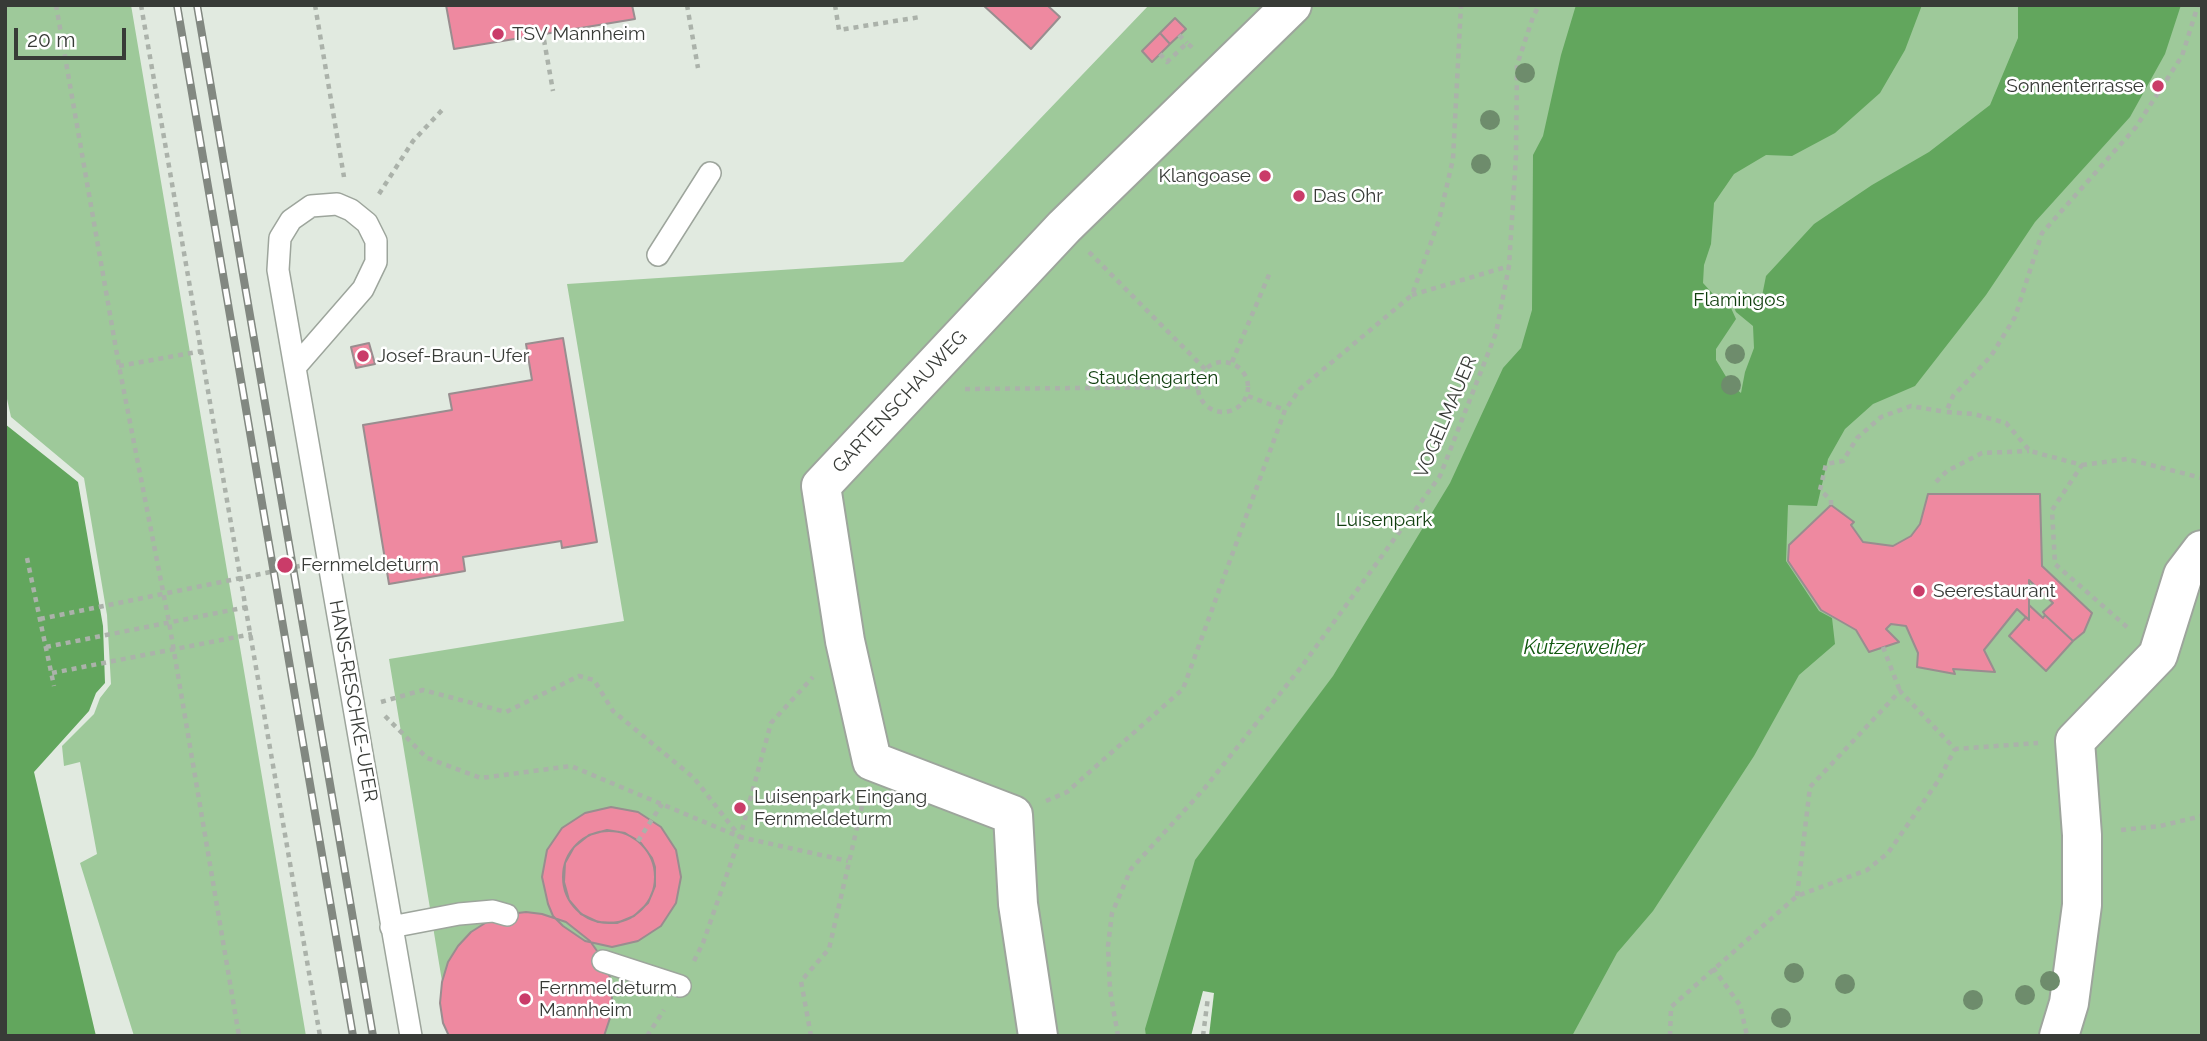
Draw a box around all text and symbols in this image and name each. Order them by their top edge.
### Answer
scale bar [18,14,130,58]
place label: TSV Mannheim [512,23,645,45]
marker: TSV Mannheim [490,26,506,42]
text: 20 m [27,27,75,52]
place label: Sonnenterrasse [2006,75,2144,97]
marker: Sonnenterrasse [2150,78,2166,94]
place label: Klangoase [1158,165,1251,187]
marker: Klangoase [1257,168,1273,184]
place label: Das Ohr [1313,185,1383,207]
marker: Das Ohr [1291,188,1307,204]
park label: Flamingos [1693,289,1785,311]
street label: GARTENSCHAUWEG [828,326,972,478]
place label: Josef-Braun-Ufer [377,345,529,367]
marker: Josef-Braun-Ufer [355,348,371,364]
street label: VOGELMAUER [1410,353,1482,481]
park label: Staudengarten [1088,367,1218,389]
park label: Luisenpark [1336,509,1432,531]
place label: Fernmeldeturm [301,554,439,576]
marker: Fernmeldeturm [275,555,295,575]
place label: Seerestaurant [1933,580,2056,602]
marker: Seerestaurant [1911,583,1927,599]
street label: HANS-RESCHKE-UFER [324,598,382,804]
water label: Kutzerweiher [1524,635,1644,661]
place label: Luisenpark Eingang Fernmeldeturm [754,786,927,830]
marker: Luisenpark Eingang Fernmeldeturm [732,800,748,816]
place label: Fernmeldeturm Mannheim [539,977,677,1021]
marker: Fernmeldeturm Mannheim [517,991,533,1007]

